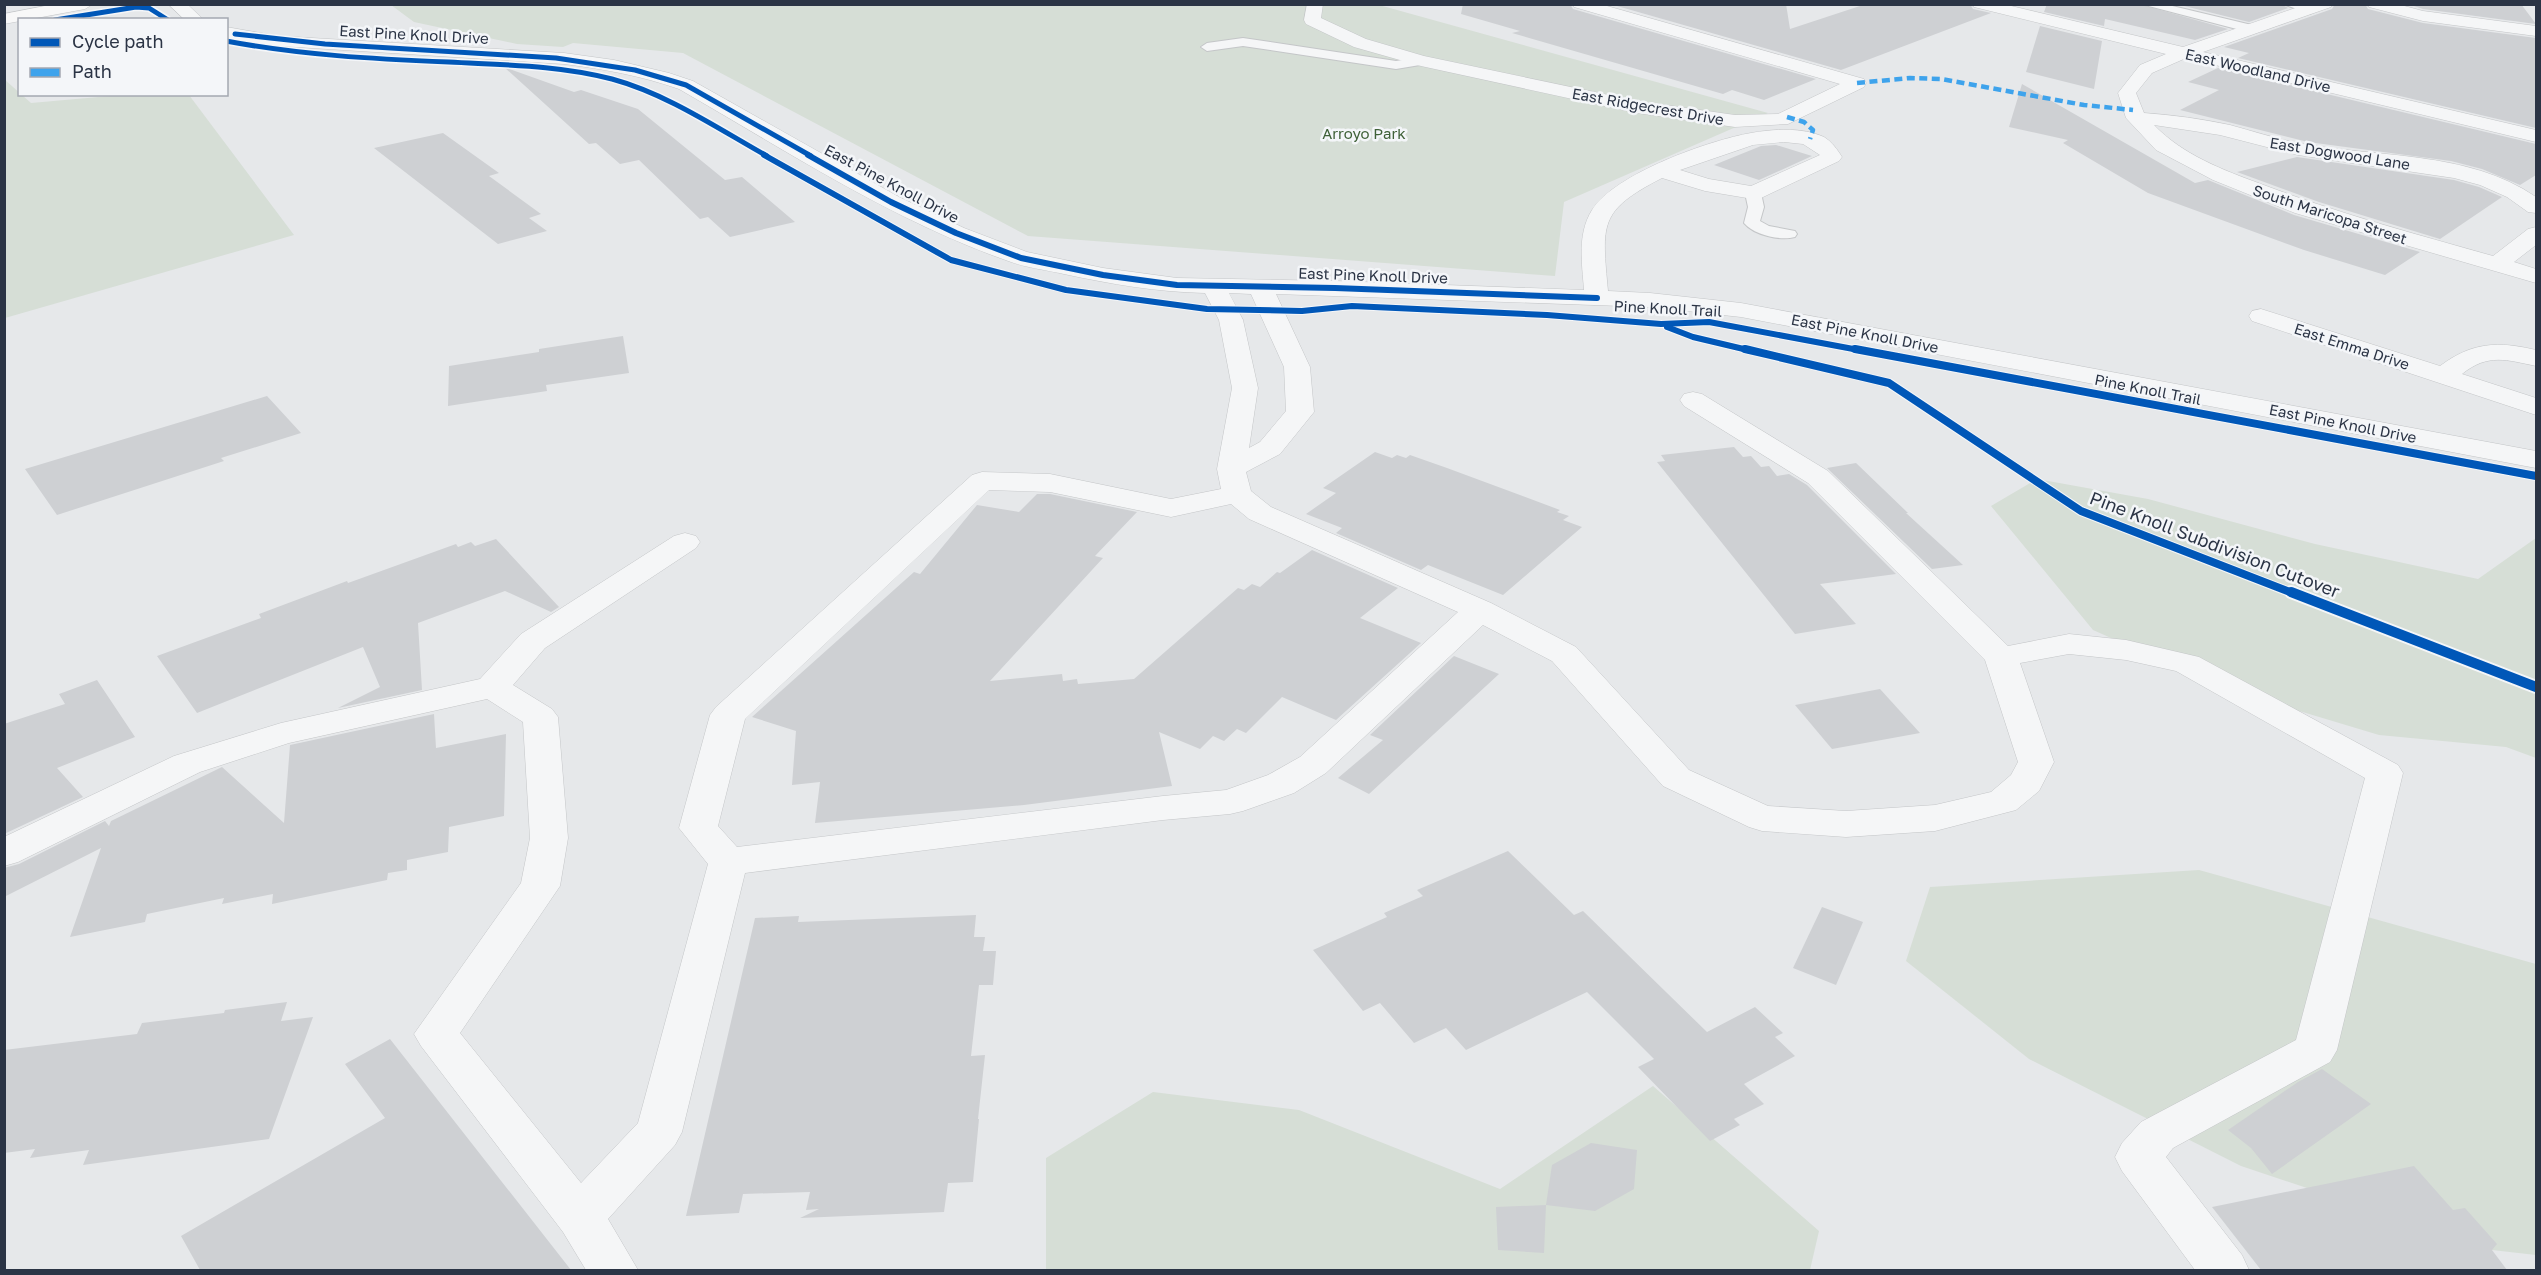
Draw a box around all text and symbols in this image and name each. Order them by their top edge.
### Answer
legend [18,18,228,96]
street label: East Pine Knoll Drive [339,21,490,47]
text: Cycle path [72,30,164,52]
street label: East Woodland Drive [2183,44,2333,96]
text: Path [72,60,112,82]
street label: East Ridgecrest Drive [1571,84,1726,128]
park label: Arroyo Park [1322,124,1406,142]
street label: East Dogwood Lane [2268,133,2412,173]
street label: East Pine Knoll Drive [822,140,963,226]
street label: South Maricopa Street [2251,181,2409,247]
street label: East Pine Knoll Drive [1298,263,1448,287]
street label: Pine Knoll Trail [1613,296,1723,320]
street label: East Pine Knoll Drive [1790,310,1941,356]
street label: East Emma Drive [2292,319,2412,373]
street label: Pine Knoll Trail [2093,370,2203,408]
street label: East Pine Knoll Drive [2268,400,2419,446]
street label: Pine Knoll Subdivision Cutover [2087,486,2343,602]

